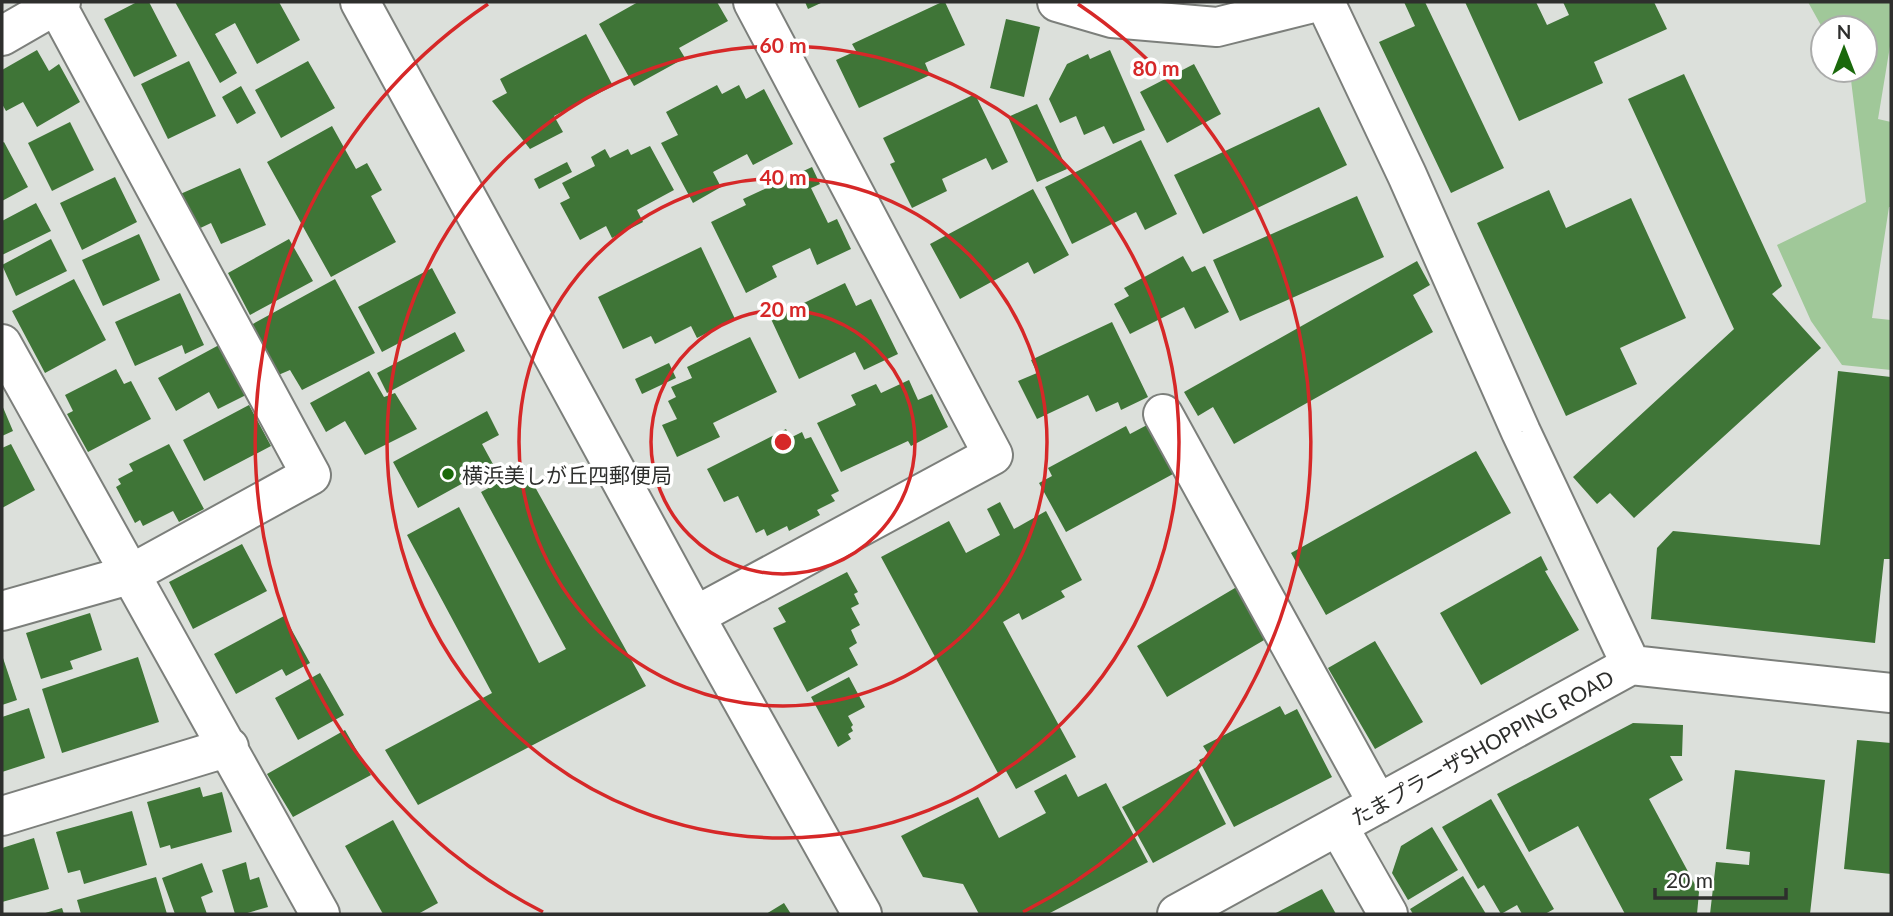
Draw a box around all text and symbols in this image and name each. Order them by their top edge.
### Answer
north arrow [1809,14,1879,84]
text: N [1837,20,1851,43]
text: 60 m [759,32,807,57]
text: 80 m [1132,55,1180,80]
text: 40 m [759,164,807,189]
text: 20 m [759,296,807,321]
centre of rings [771,430,795,454]
place label: 横浜美しが丘四郵便局 [462,462,672,487]
marker: 横浜美しが丘四郵便局 [440,466,456,482]
street label: たまプラーザSHOPPING ROAD [1346,664,1618,830]
scale bar [1655,856,1786,900]
text: 20 m [1666,867,1713,892]

